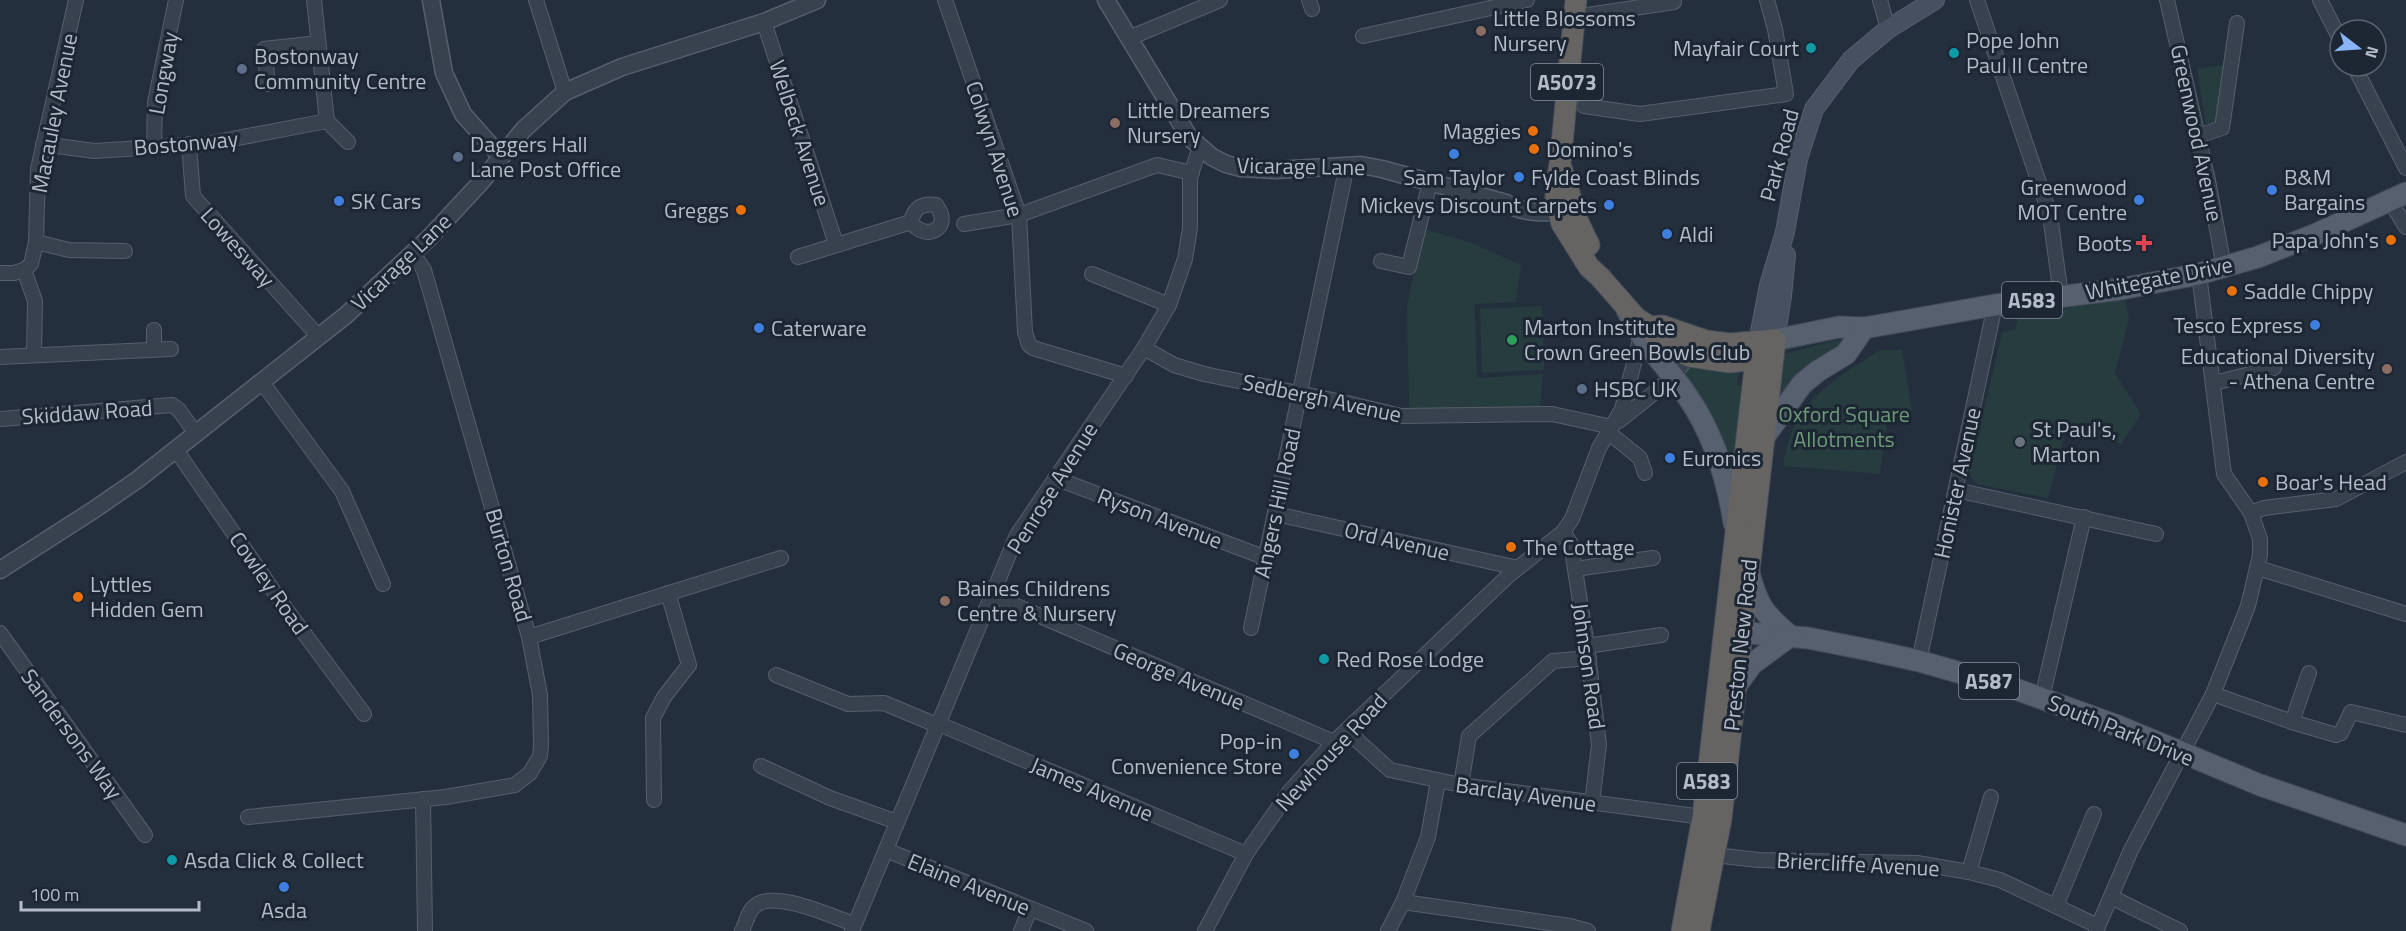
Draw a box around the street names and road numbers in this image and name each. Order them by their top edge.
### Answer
street label: Longway [139,29,187,117]
street label: Macauley Avenue [22,30,86,196]
street label: Greenwood Avenue [2162,41,2232,225]
street label: Welbeck Avenue [760,56,840,210]
road number: A5073 [1531,64,1603,100]
street label: Colwyn Avenue [957,77,1033,221]
street label: Park Road [1750,105,1808,205]
street label: Bostonway [132,121,240,164]
street label: Vicarage Lane [1236,148,1366,184]
street label: Lowesway [193,199,284,295]
street label: Vicarage Lane [343,205,459,319]
street label: Whitegate Drive [2083,247,2235,309]
road number: A583 [2002,282,2062,318]
street label: Sedbergh Avenue [1239,365,1405,431]
street label: Skiddaw Road [21,390,153,434]
street label: Honister Avenue [1924,404,1990,562]
street label: Penrose Avenue [998,415,1106,561]
street label: Angers Hill Road [1245,425,1309,581]
street label: Ryson Avenue [1093,479,1227,557]
street label: Burton Road [477,504,541,626]
street label: Ord Avenue [1341,512,1453,570]
street label: Cowley Road [221,524,317,642]
street label: Preston New Road [1714,557,1766,733]
street label: Johnson Road [1563,600,1615,732]
street label: George Avenue [1108,633,1250,719]
street label: Sandersons Way [13,661,131,807]
road number: A587 [1959,663,2019,699]
street label: Newhouse Road [1267,685,1395,819]
street label: South Park Drive [2043,685,2199,775]
street label: James Avenue [1025,748,1159,830]
road number: A583 [1677,763,1737,799]
street label: Barclay Avenue [1453,767,1599,821]
street label: Briercliffe Avenue [1776,843,1940,885]
street label: Elaine Avenue [903,844,1035,924]

